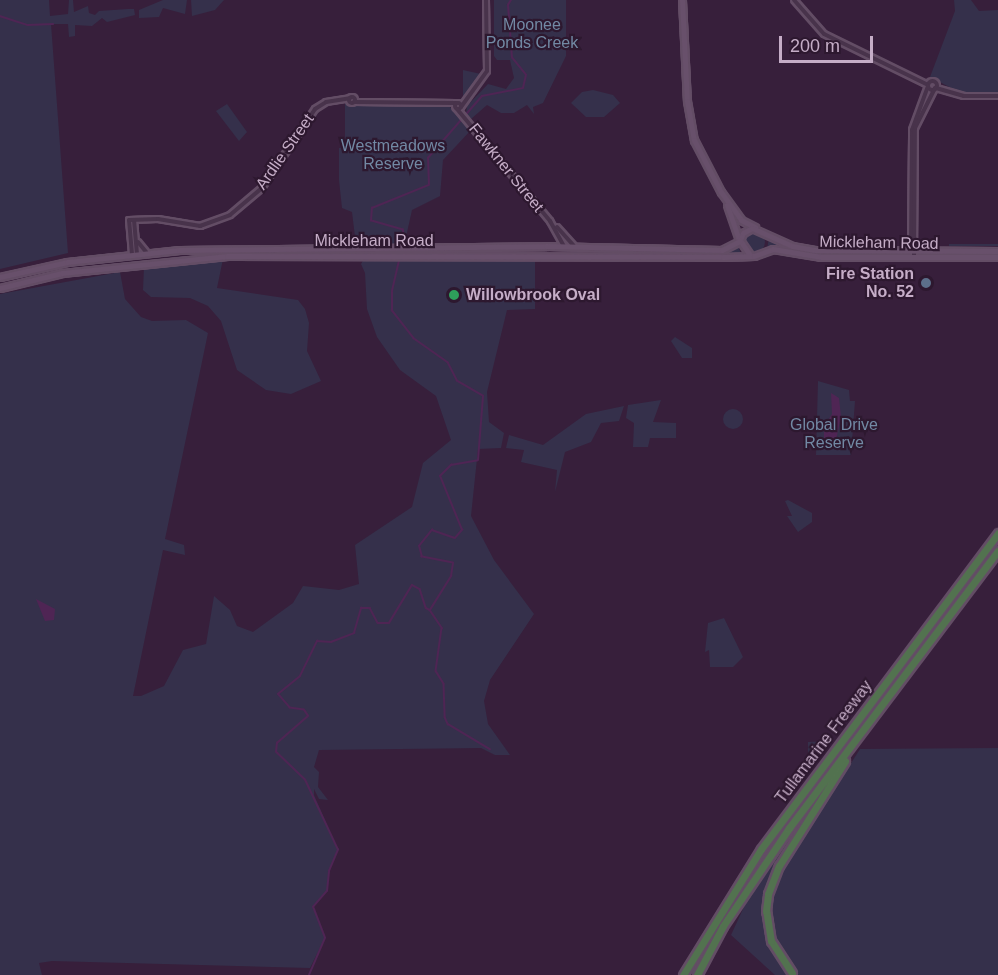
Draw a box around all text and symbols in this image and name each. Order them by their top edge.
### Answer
park label: Moonee Ponds Creek [486,15,578,53]
scale bar [782,24,876,62]
text: 200 m [790,36,840,56]
street label: Ardlie Street [252,110,318,194]
street label: Fawkner Street [464,120,548,216]
park label: Westmeadows Reserve [341,136,445,174]
street label: Mickleham Road [314,231,434,251]
street label: Mickleham Road [819,232,939,254]
place label: Fire Station No. 52 [826,264,914,302]
marker: Fire Station No. 52 [919,276,933,290]
place label: Willowbrook Oval [466,285,600,305]
marker: Willowbrook Oval [447,288,461,302]
park label: Global Drive Reserve [790,415,878,453]
street label: Tullamarine Freeway [772,677,876,807]

